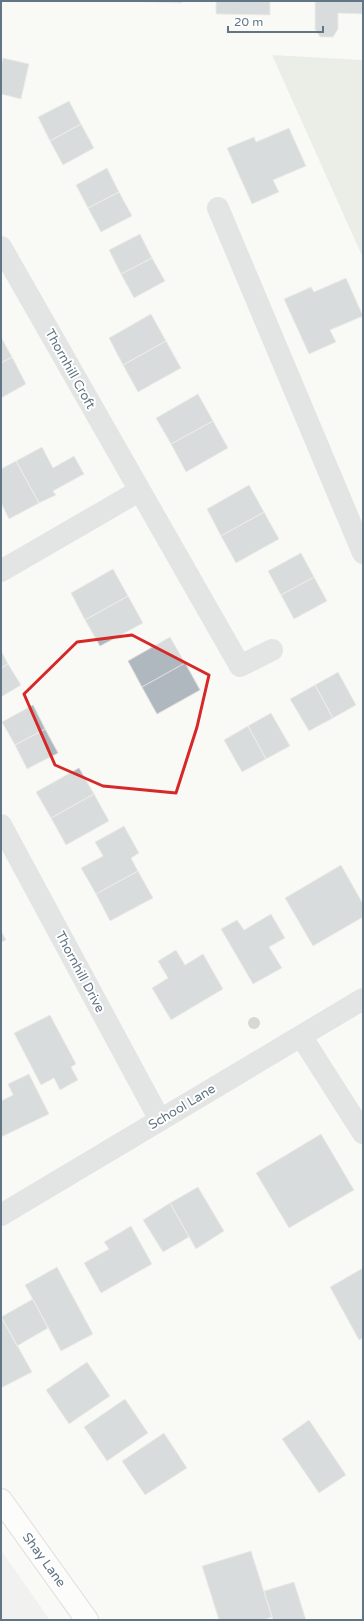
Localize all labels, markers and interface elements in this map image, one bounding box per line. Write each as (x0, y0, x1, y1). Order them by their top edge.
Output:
scale bar (228, 8, 323, 34)
text: 20 m (234, 15, 263, 29)
street label: Thornhill Croft (41, 326, 99, 412)
street label: Thornhill Drive (52, 929, 108, 1015)
street label: School Lane (146, 1081, 218, 1133)
street label: Shay Lane (19, 1530, 69, 1590)

